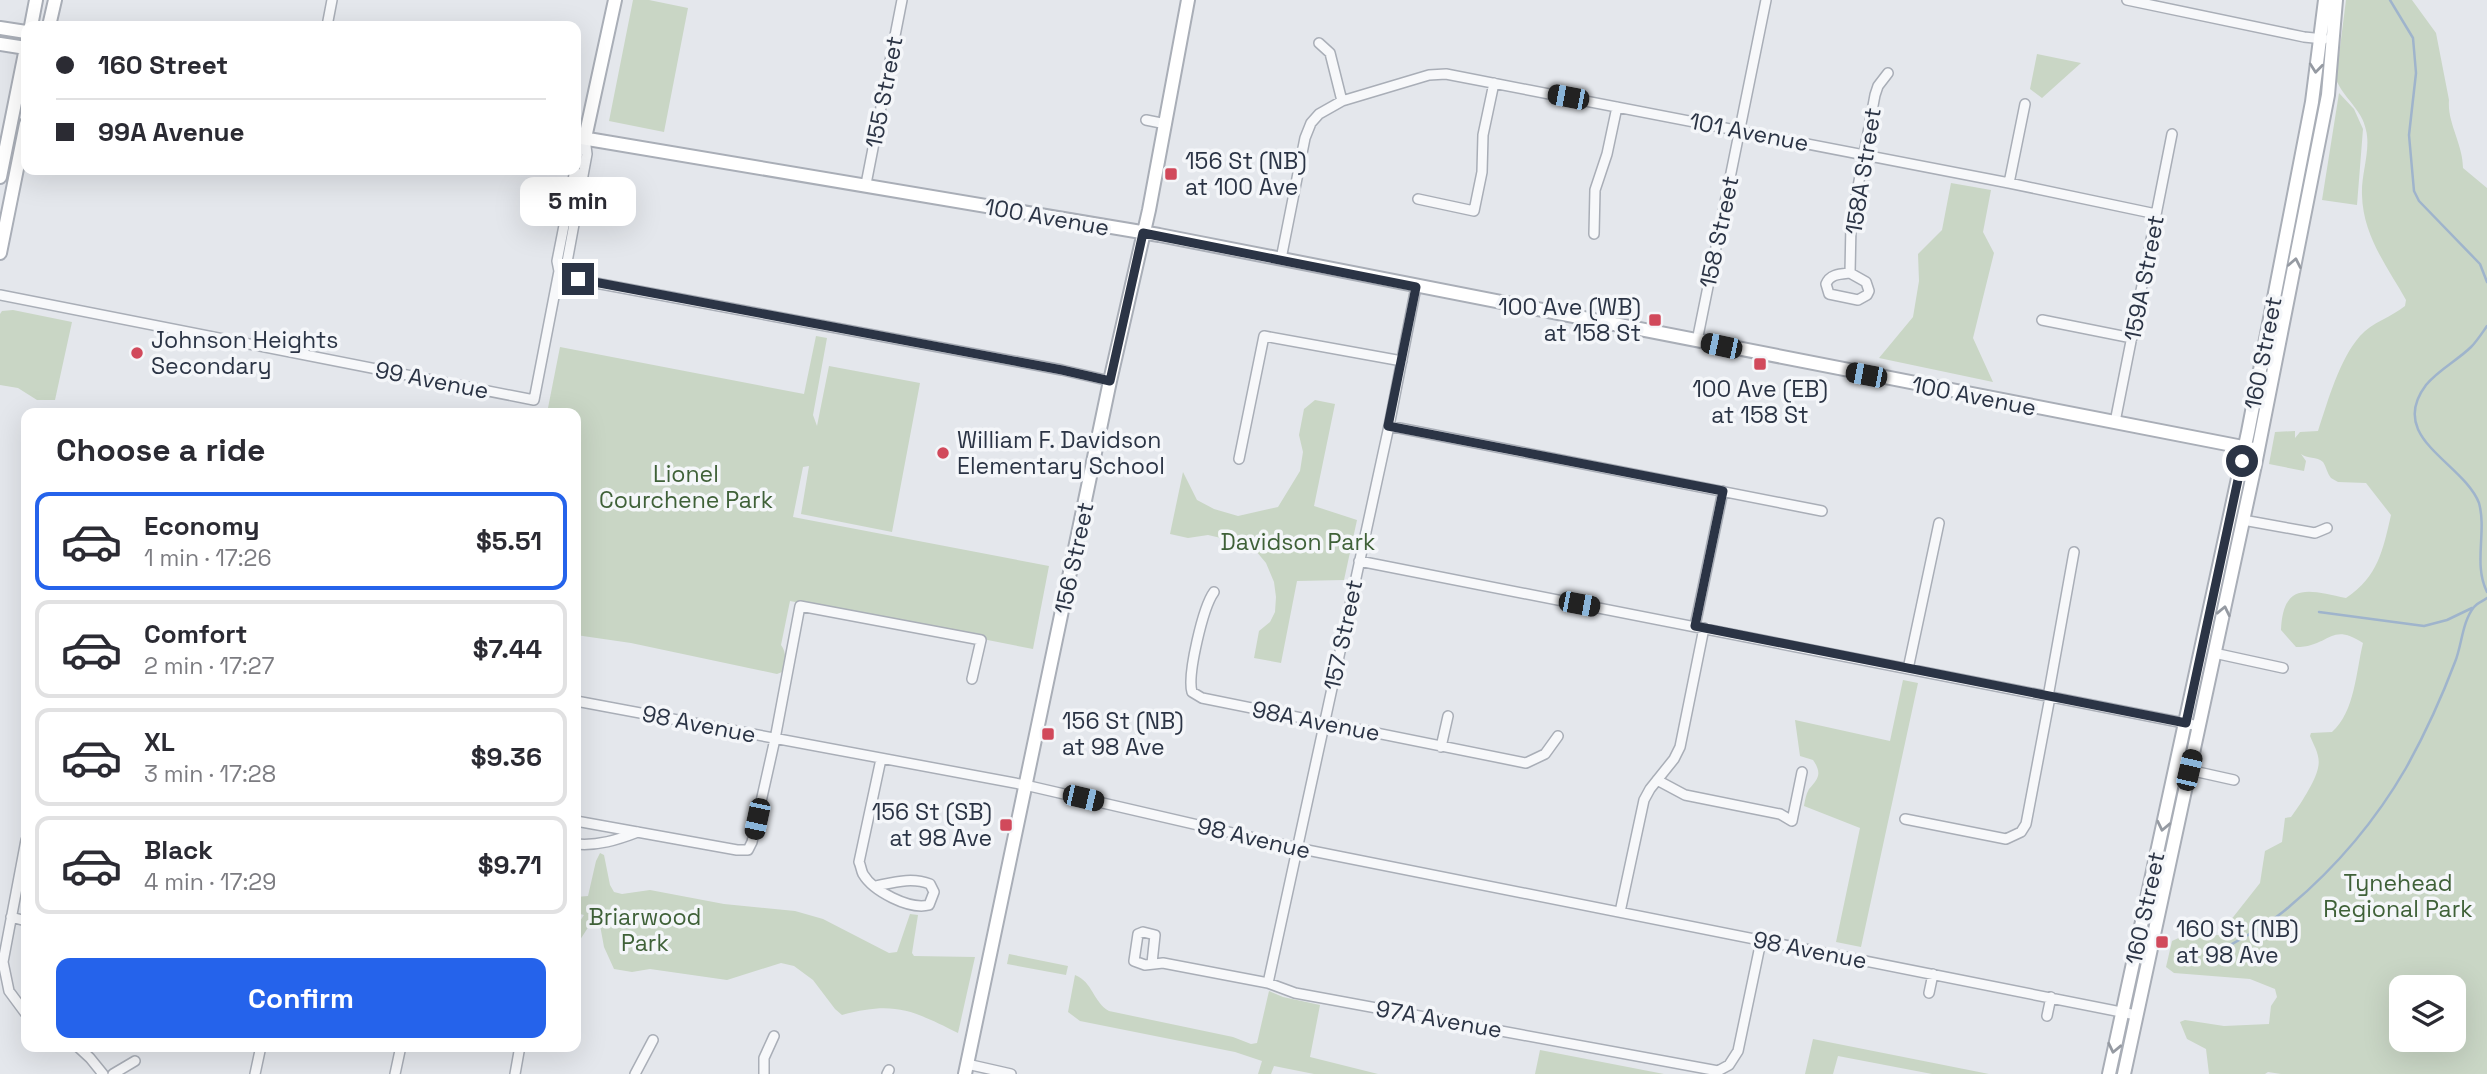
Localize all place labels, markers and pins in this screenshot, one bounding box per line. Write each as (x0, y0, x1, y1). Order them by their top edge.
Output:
place label: 156 St (NB) at 100 Ave (1185, 146, 1307, 202)
marker: 156 St (NB) at 100 Ave (1163, 166, 1179, 182)
place label: 100 Ave (WB) at 158 St (1498, 292, 1641, 348)
marker: 100 Ave (WB) at 158 St (1647, 312, 1663, 328)
place label: Johnson Heights Secondary (151, 325, 338, 381)
marker: Johnson Heights Secondary (129, 345, 145, 361)
marker: 100 Ave (EB) at 158 St (1752, 356, 1768, 372)
place label: 100 Ave (EB) at 158 St (1692, 374, 1828, 430)
place label: William F. Davidson Elementary School (957, 425, 1165, 481)
marker: William F. Davidson Elementary School (935, 445, 951, 461)
place label: 156 St (NB) at 98 Ave (1062, 706, 1184, 762)
marker: 156 St (NB) at 98 Ave (1040, 726, 1056, 742)
place label: 156 St (SB) at 98 Ave (872, 797, 992, 853)
marker: 156 St (SB) at 98 Ave (998, 817, 1014, 833)
place label: 160 St (NB) at 98 Ave (2176, 914, 2299, 970)
marker: 160 St (NB) at 98 Ave (2154, 934, 2170, 950)

